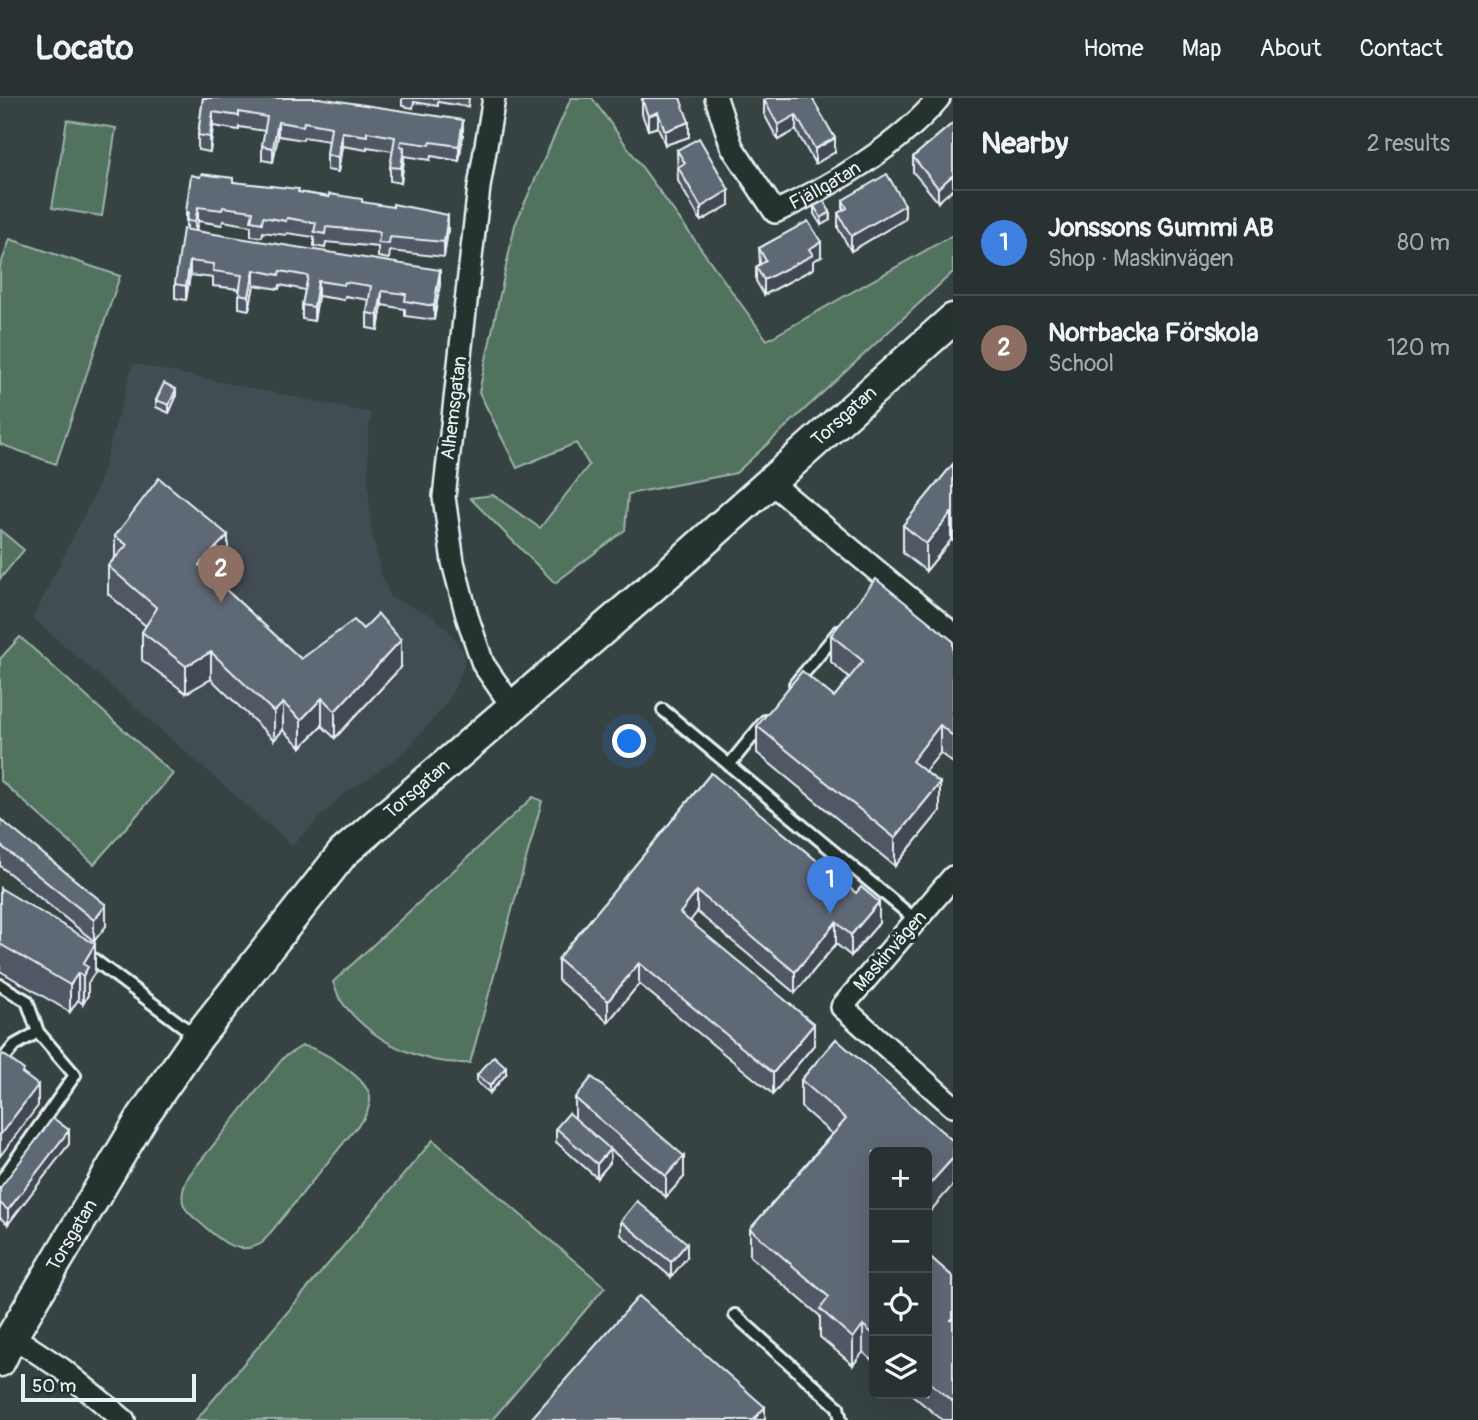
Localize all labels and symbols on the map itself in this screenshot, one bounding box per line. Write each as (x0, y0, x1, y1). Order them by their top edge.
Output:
street label: Fjällgatan (785, 156, 865, 215)
street label: Alhemsgatan (436, 355, 472, 461)
street label: Torsgatan (806, 381, 882, 452)
pin: 2 (198, 545, 244, 603)
your location (612, 724, 646, 758)
street label: Torsgatan (379, 754, 455, 824)
pin: 1 (807, 856, 853, 914)
street label: Maskinvägen (848, 905, 932, 997)
street label: Torsgatan (41, 1195, 103, 1276)
scale bar (21, 1371, 196, 1403)

